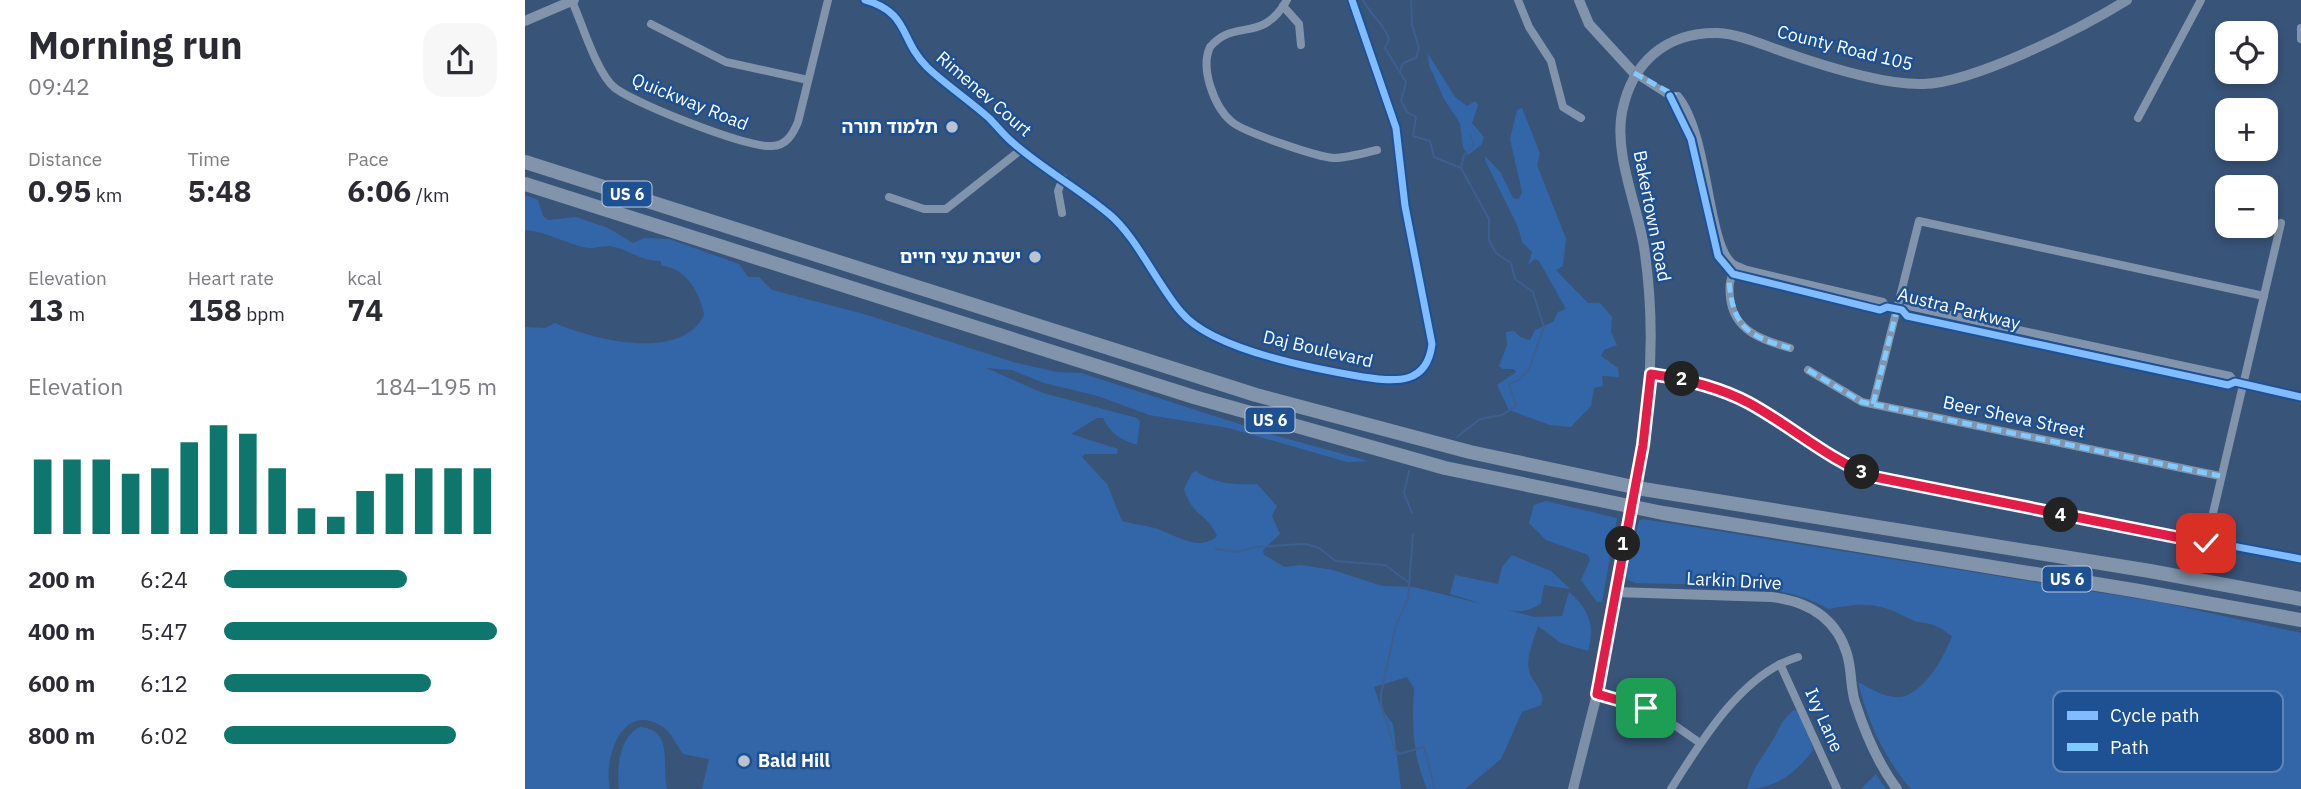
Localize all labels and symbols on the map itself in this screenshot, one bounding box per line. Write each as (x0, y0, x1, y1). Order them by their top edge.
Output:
street label: County Road 105 (1775, 20, 1915, 76)
street label: Rimenev Court (932, 46, 1037, 141)
street label: Quickway Road (628, 68, 752, 135)
place label: תלמוד תורה (842, 115, 938, 138)
marker: תלמוד תורה (944, 119, 960, 135)
street label: Bakertown Road (1629, 148, 1676, 283)
road number: US 6 (603, 182, 651, 206)
place label: ישיבת עצי חיים (900, 245, 1021, 268)
marker: ישיבת עצי חיים (1027, 249, 1043, 265)
street label: Austra Parkway (1895, 282, 2023, 335)
street label: Daj Boulevard (1261, 325, 1375, 372)
pin: 2 (1665, 362, 1699, 396)
street label: Beer Sheva Street (1941, 390, 2087, 443)
road number: US 6 (1245, 408, 1295, 432)
pin: 3 (1845, 454, 1879, 490)
pin: 4 (2043, 498, 2079, 532)
pin (2176, 513, 2236, 573)
pin: 1 (1605, 526, 1641, 562)
road number: US 6 (2043, 566, 2091, 592)
street label: Larkin Drive (1686, 567, 1782, 594)
pin (1616, 678, 1676, 738)
street label: Ivy Lane (1800, 684, 1849, 756)
legend (2053, 691, 2283, 772)
text: Cycle path (2110, 703, 2199, 727)
text: Path (2110, 735, 2149, 759)
place label: Bald Hill (758, 749, 830, 772)
marker: Bald Hill (736, 753, 752, 769)

